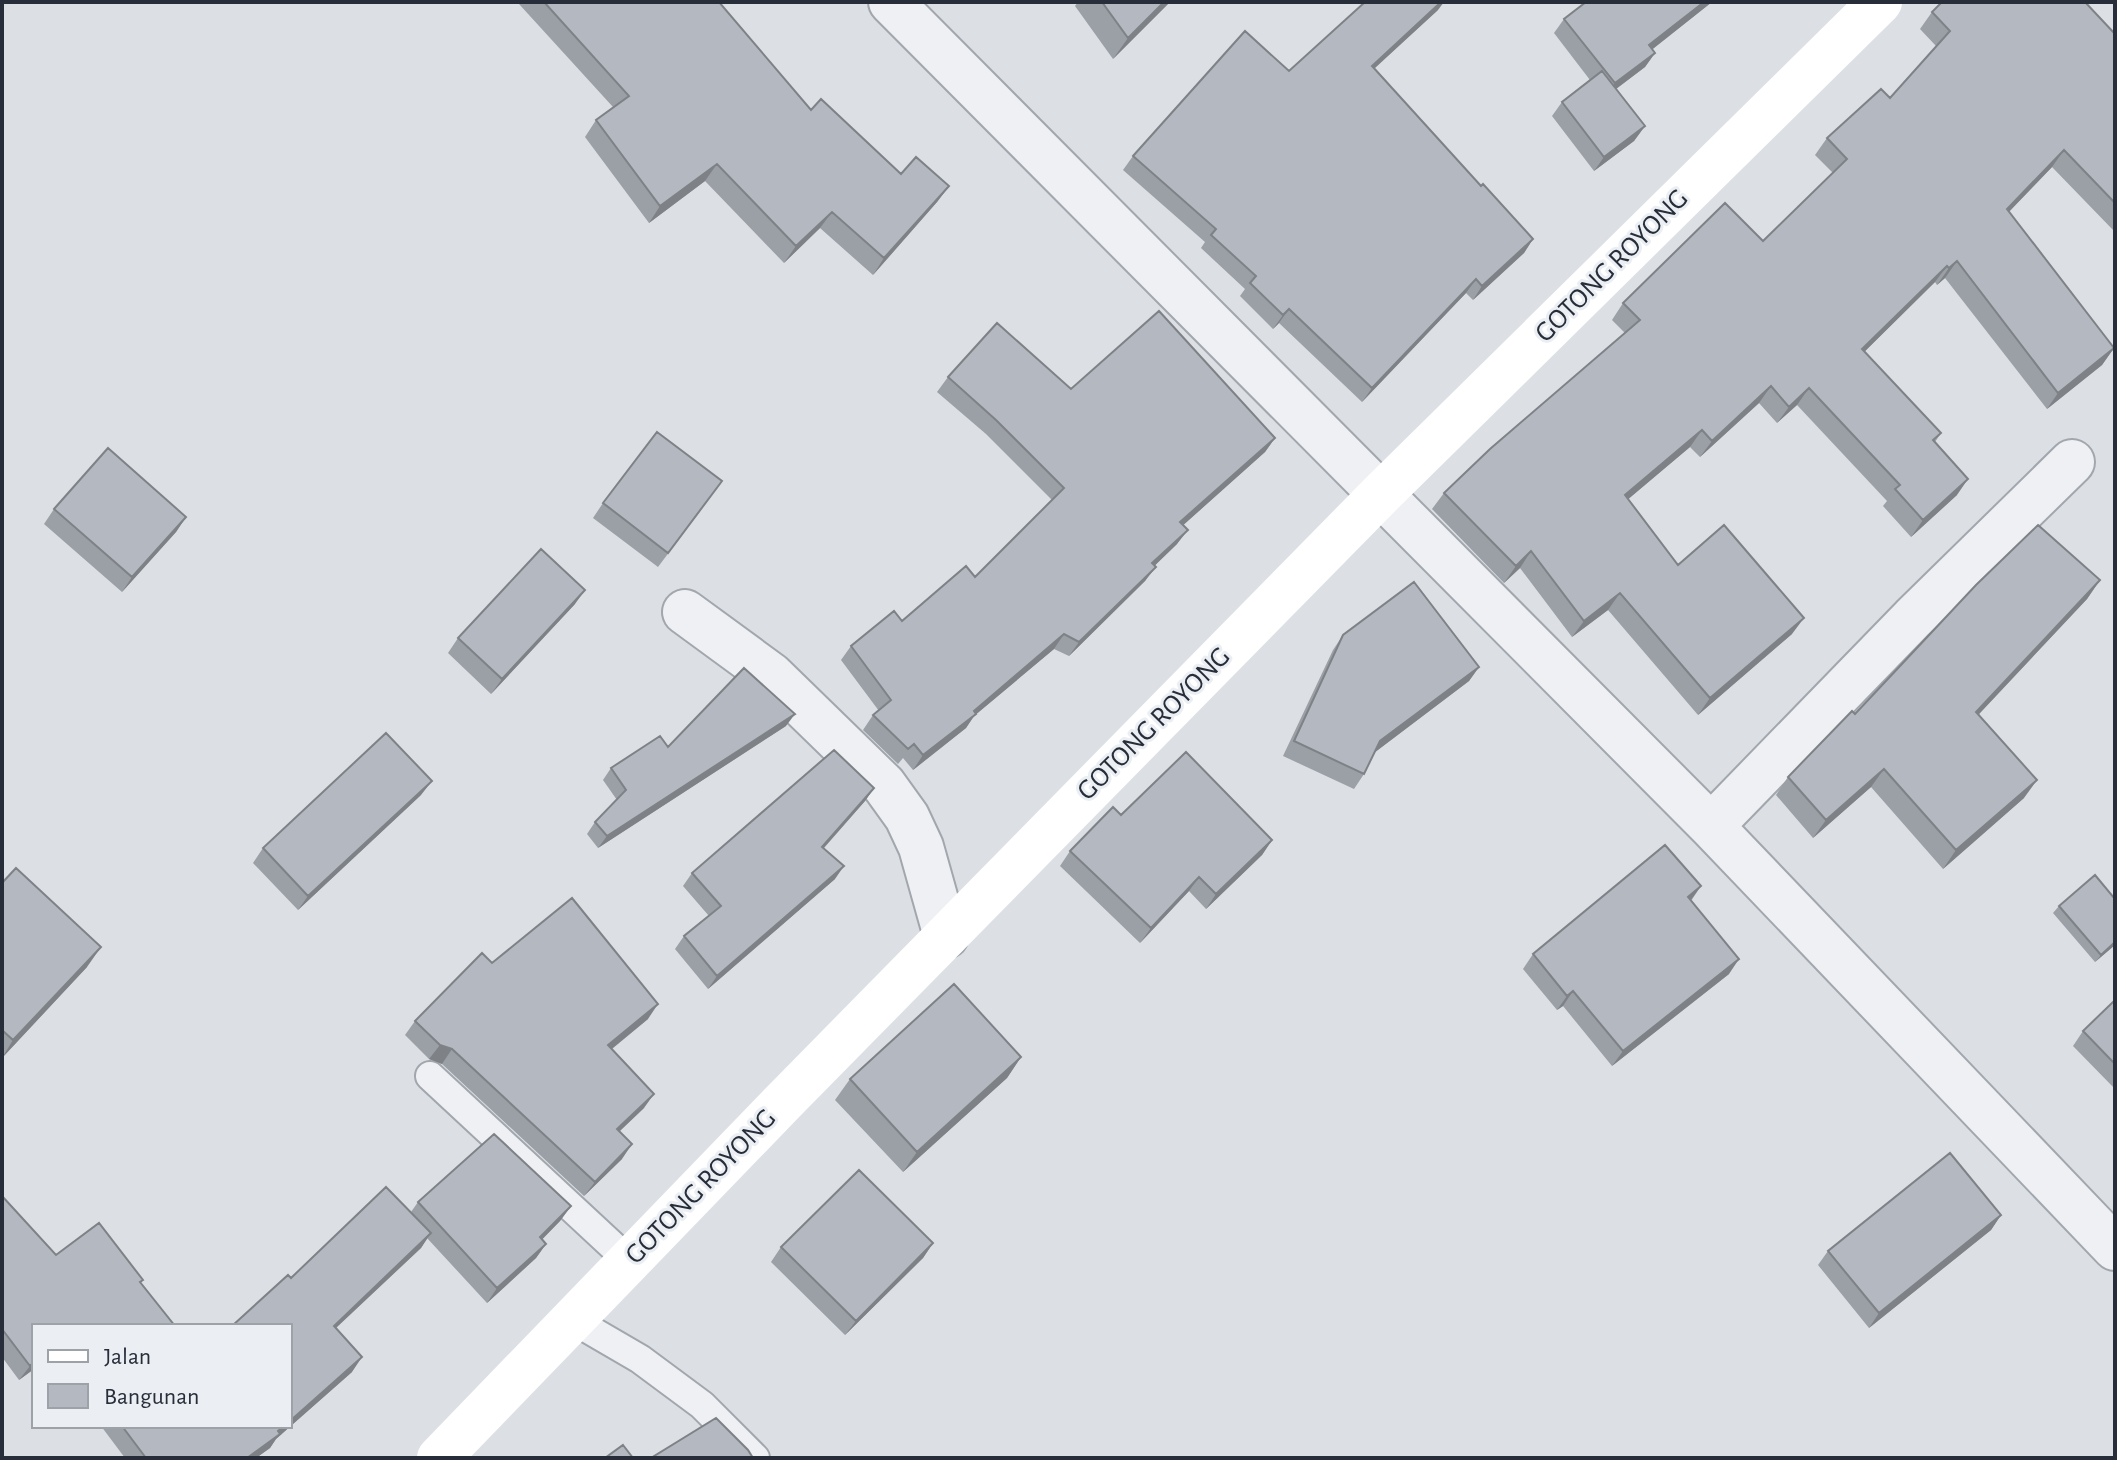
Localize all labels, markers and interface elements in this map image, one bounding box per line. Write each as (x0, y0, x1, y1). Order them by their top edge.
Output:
street label: GOTONG ROYONG (1530, 184, 1694, 348)
street label: GOTONG ROYONG (1072, 642, 1236, 806)
street label: GOTONG ROYONG (620, 1104, 782, 1270)
legend (32, 1324, 292, 1428)
text: Jalan (104, 1345, 151, 1369)
text: Bangunan (104, 1385, 199, 1409)

